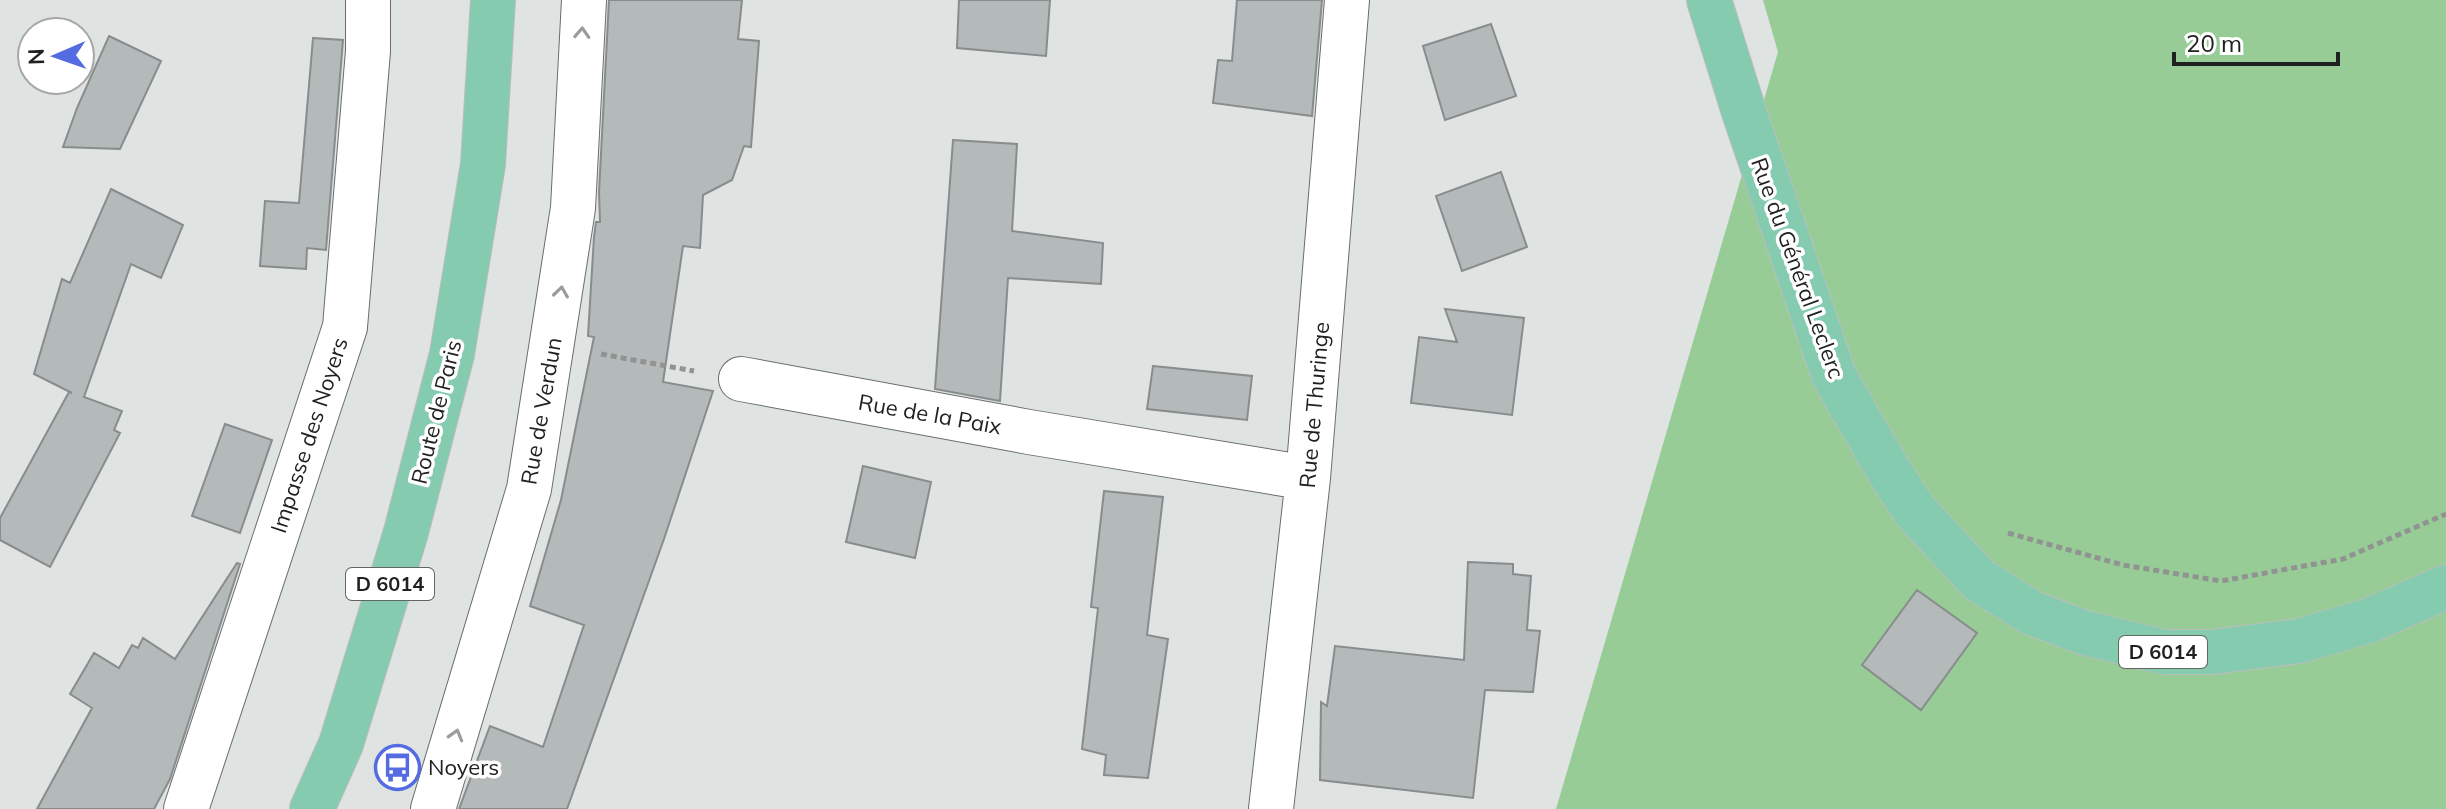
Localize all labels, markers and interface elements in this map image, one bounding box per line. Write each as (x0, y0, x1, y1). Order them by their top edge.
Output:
north arrow (16, 16, 96, 96)
scale bar (2174, 16, 2338, 66)
one-way arrow (574, 26, 591, 39)
text: 20 m (2186, 28, 2242, 58)
text: N (22, 48, 50, 65)
street label: Rue du Général Leclerc (1745, 154, 1851, 382)
one-way arrow (552, 285, 569, 299)
street label: Rue de Thuringe (1293, 321, 1335, 489)
street label: Impasse des Noyers (264, 334, 354, 536)
street label: Rue de Verdun (514, 335, 568, 487)
street label: Route de Paris (405, 337, 467, 487)
street label: Rue de la Paix (856, 388, 1004, 440)
road number: D 6014 (346, 568, 434, 600)
road number: D 6014 (2119, 636, 2207, 668)
one-way arrow (447, 728, 463, 742)
bus stop icon: Noyers (373, 743, 421, 791)
place label: Noyers (428, 753, 499, 781)

